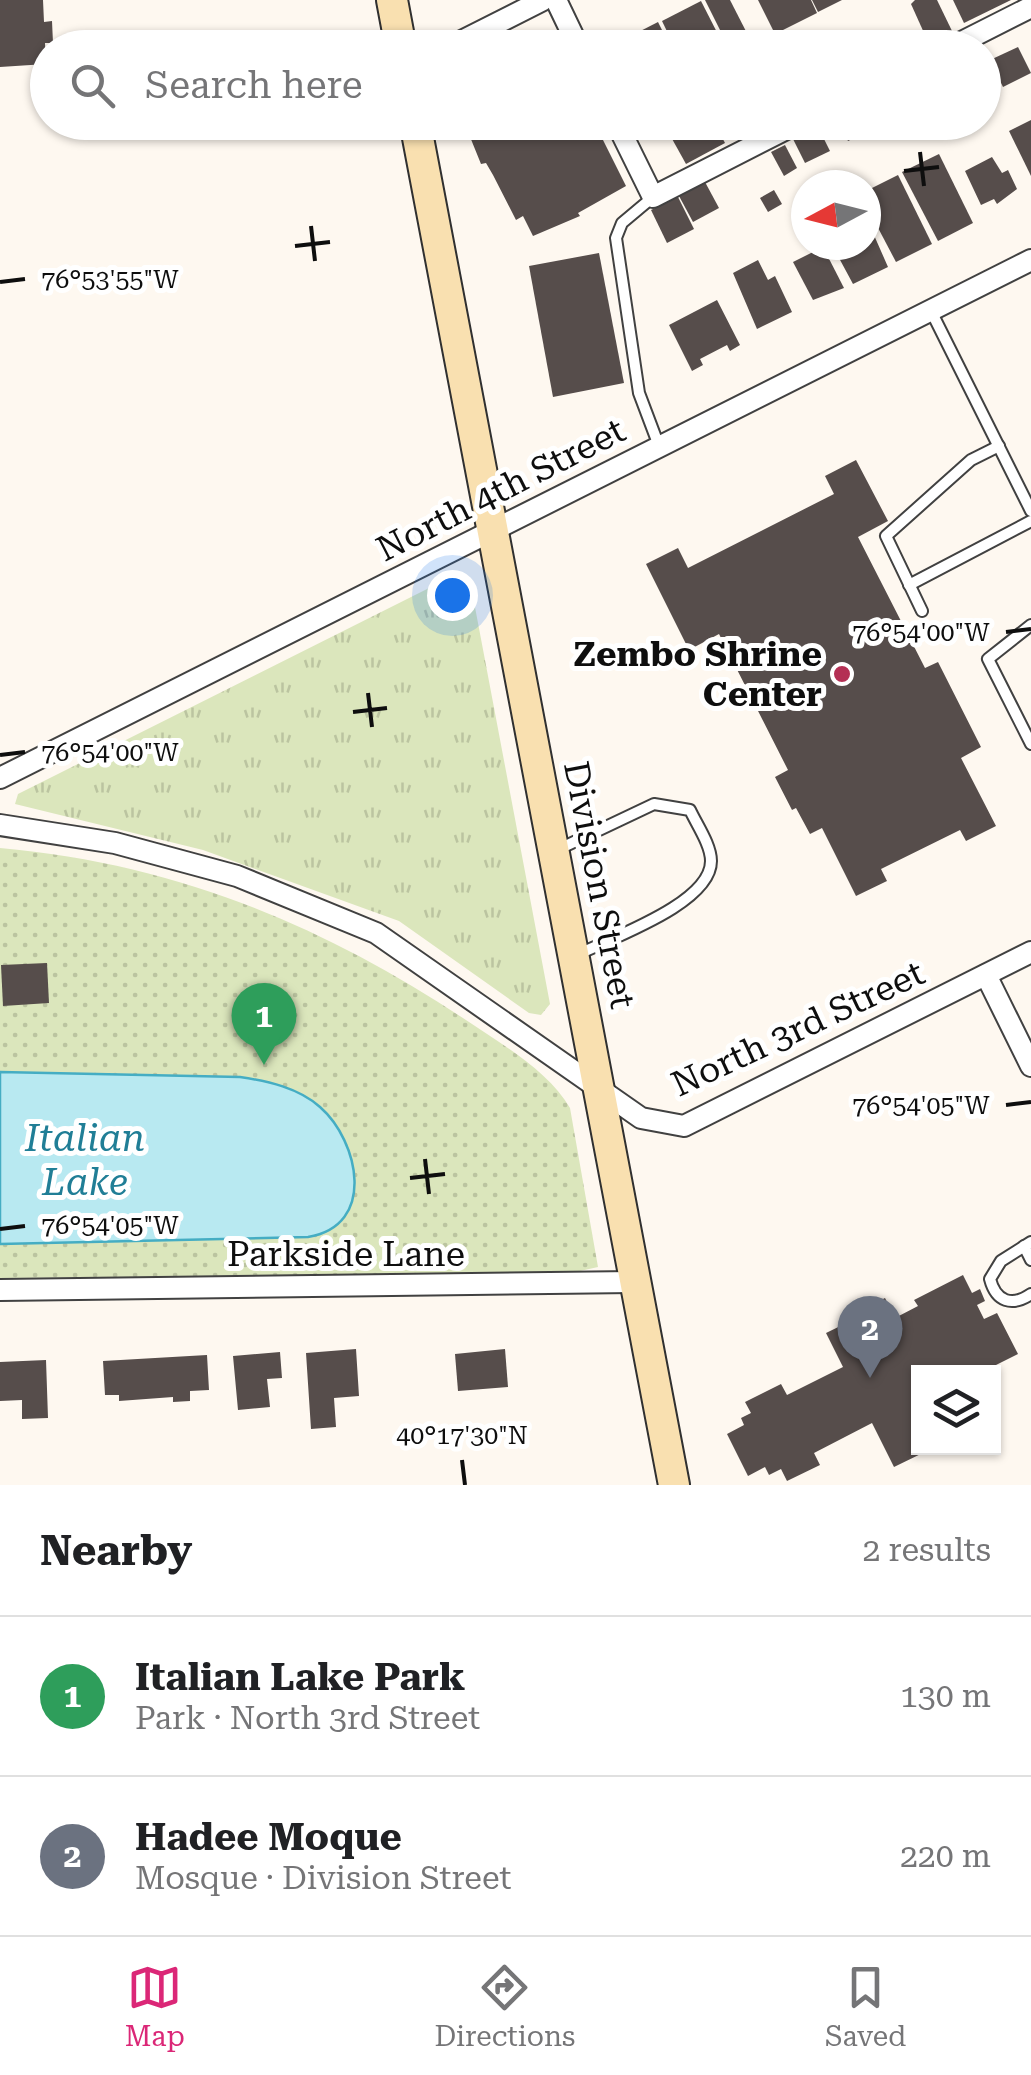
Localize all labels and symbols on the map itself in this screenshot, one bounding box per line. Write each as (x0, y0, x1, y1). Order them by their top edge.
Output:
north arrow (791, 170, 881, 260)
text: 76°53'55"W (41, 265, 179, 294)
street label: North 4th Street (370, 410, 632, 570)
your location (427, 570, 478, 621)
text: 76°54'00"W (852, 618, 990, 647)
place label: Zembo Shrine Center (573, 634, 822, 715)
marker: Zembo Shrine Center (831, 663, 853, 685)
text: 76°54'00"W (41, 738, 179, 767)
street label: Division Street (555, 758, 643, 1012)
street label: North 3rd Street (665, 953, 931, 1105)
pin: 1 (232, 982, 296, 1065)
text: 76°54'05"W (852, 1091, 990, 1120)
water label: Italian Lake (24, 1116, 145, 1204)
text: 76°54'05"W (41, 1211, 179, 1240)
street label: Parkside Lane (227, 1234, 465, 1275)
pin: 2 (838, 1296, 902, 1378)
text: 40°17'30"N (396, 1421, 528, 1450)

